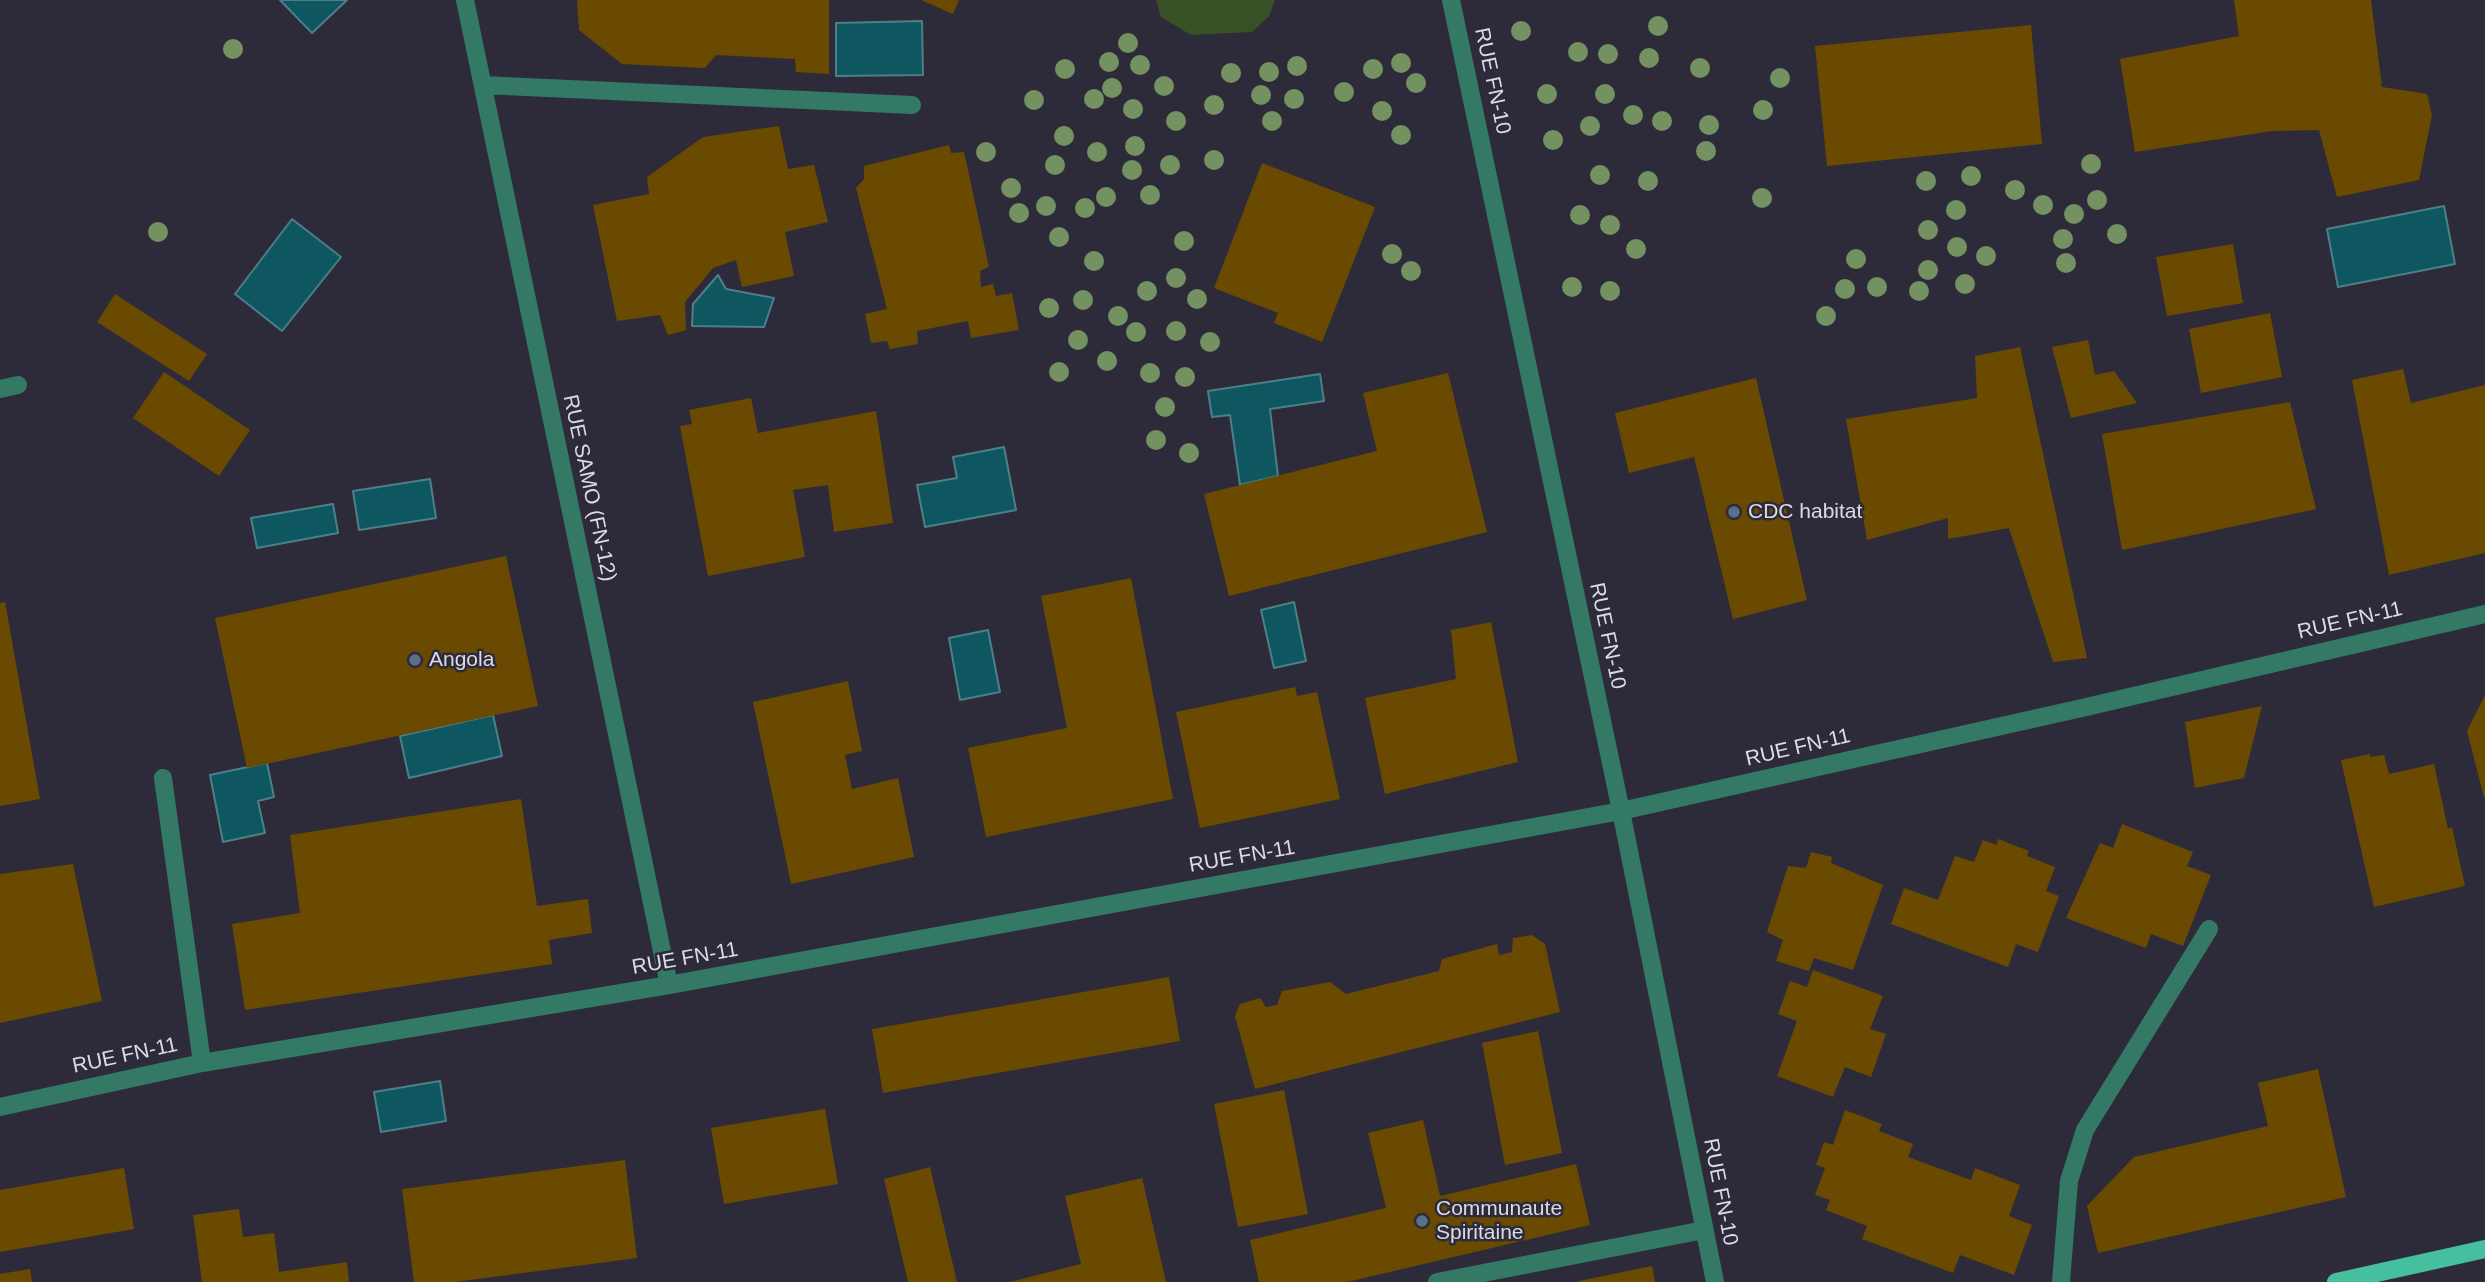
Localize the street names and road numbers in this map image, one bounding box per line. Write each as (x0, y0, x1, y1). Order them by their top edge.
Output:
street label: RUE FN-10 (1468, 25, 1516, 137)
street label: RUE SAMO (FN-12) (557, 392, 621, 584)
street label: RUE FN-10 (1583, 580, 1631, 692)
street label: RUE FN-11 (2295, 597, 2405, 645)
street label: RUE FN-11 (1743, 724, 1853, 772)
street label: RUE FN-11 (1187, 835, 1297, 879)
street label: RUE FN-11 (630, 937, 740, 981)
street label: RUE FN-11 (70, 1033, 180, 1079)
street label: RUE FN-10 (1697, 1136, 1743, 1248)

